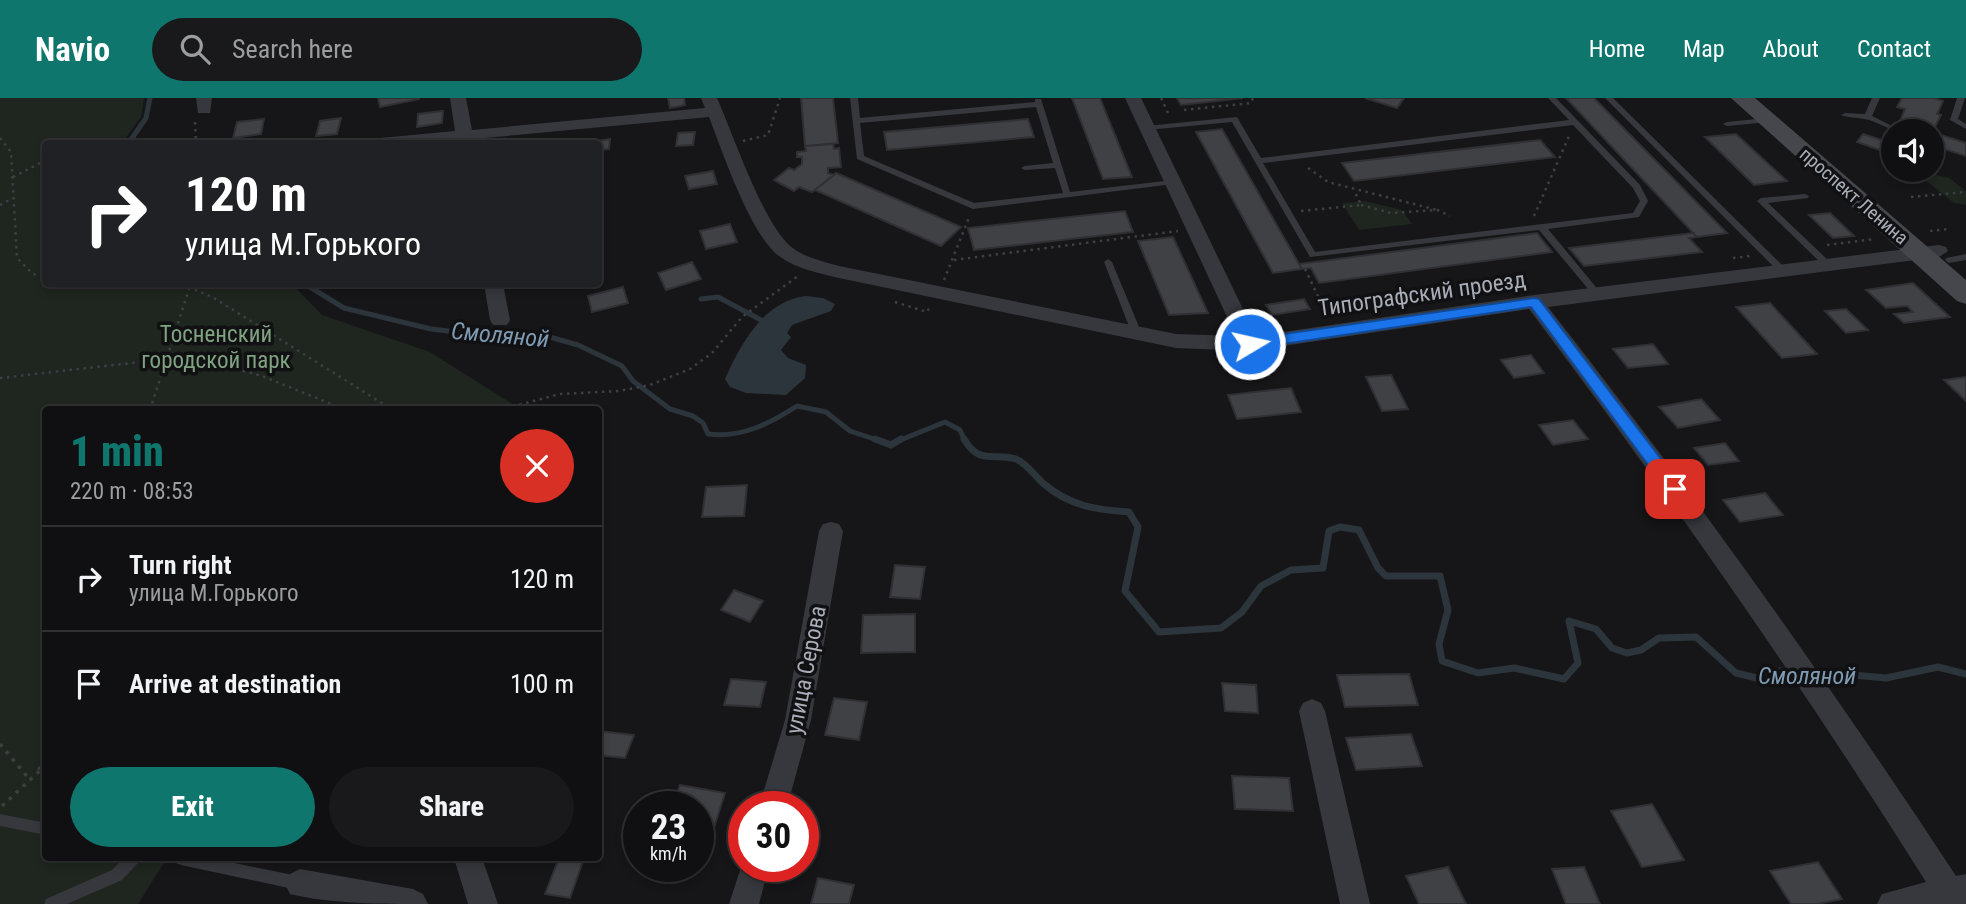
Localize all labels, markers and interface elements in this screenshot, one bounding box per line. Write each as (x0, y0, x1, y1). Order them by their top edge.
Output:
search box (152, 18, 642, 81)
text: Navio (35, 30, 110, 69)
icon: search (176, 30, 214, 68)
text: Search here (232, 34, 353, 64)
text: Home (1589, 35, 1645, 63)
text: Map (1683, 35, 1725, 63)
text: About (1763, 35, 1819, 63)
text: Contact (1857, 35, 1931, 63)
map controls (1881, 119, 1944, 182)
button: sound (1881, 119, 1944, 182)
street label: проспект Ленина (1795, 143, 1913, 249)
text: 120 m (185, 166, 307, 223)
icon: right (70, 168, 161, 259)
text: улица М.Горького (185, 225, 421, 263)
street label: Типографский проезд (1316, 266, 1528, 322)
position arrow (1213, 307, 1287, 381)
water label: Смоляной (450, 317, 550, 353)
park label: Тосненский городской парк (141, 321, 291, 374)
text: 1 min (70, 427, 164, 476)
button: close (500, 429, 574, 503)
pin (1645, 459, 1705, 519)
icon: arrive (1656, 470, 1694, 508)
text: 220 m · 08:53 (70, 478, 194, 505)
text: Turn right (129, 550, 231, 580)
icon: right (70, 560, 108, 598)
text: 120 m (510, 564, 574, 594)
text: улица М.Горького (129, 580, 299, 607)
street label: улица Серова (780, 604, 832, 736)
water label: Смоляной (1758, 662, 1856, 690)
icon: arrive (70, 665, 108, 703)
text: Arrive at destination (129, 669, 341, 699)
text: 100 m (510, 669, 574, 699)
button: Exit (70, 767, 315, 847)
button: Share (329, 767, 574, 847)
speed limit sign: 30 (728, 791, 819, 882)
text: 23 (651, 807, 686, 848)
text: km/h (650, 843, 687, 864)

